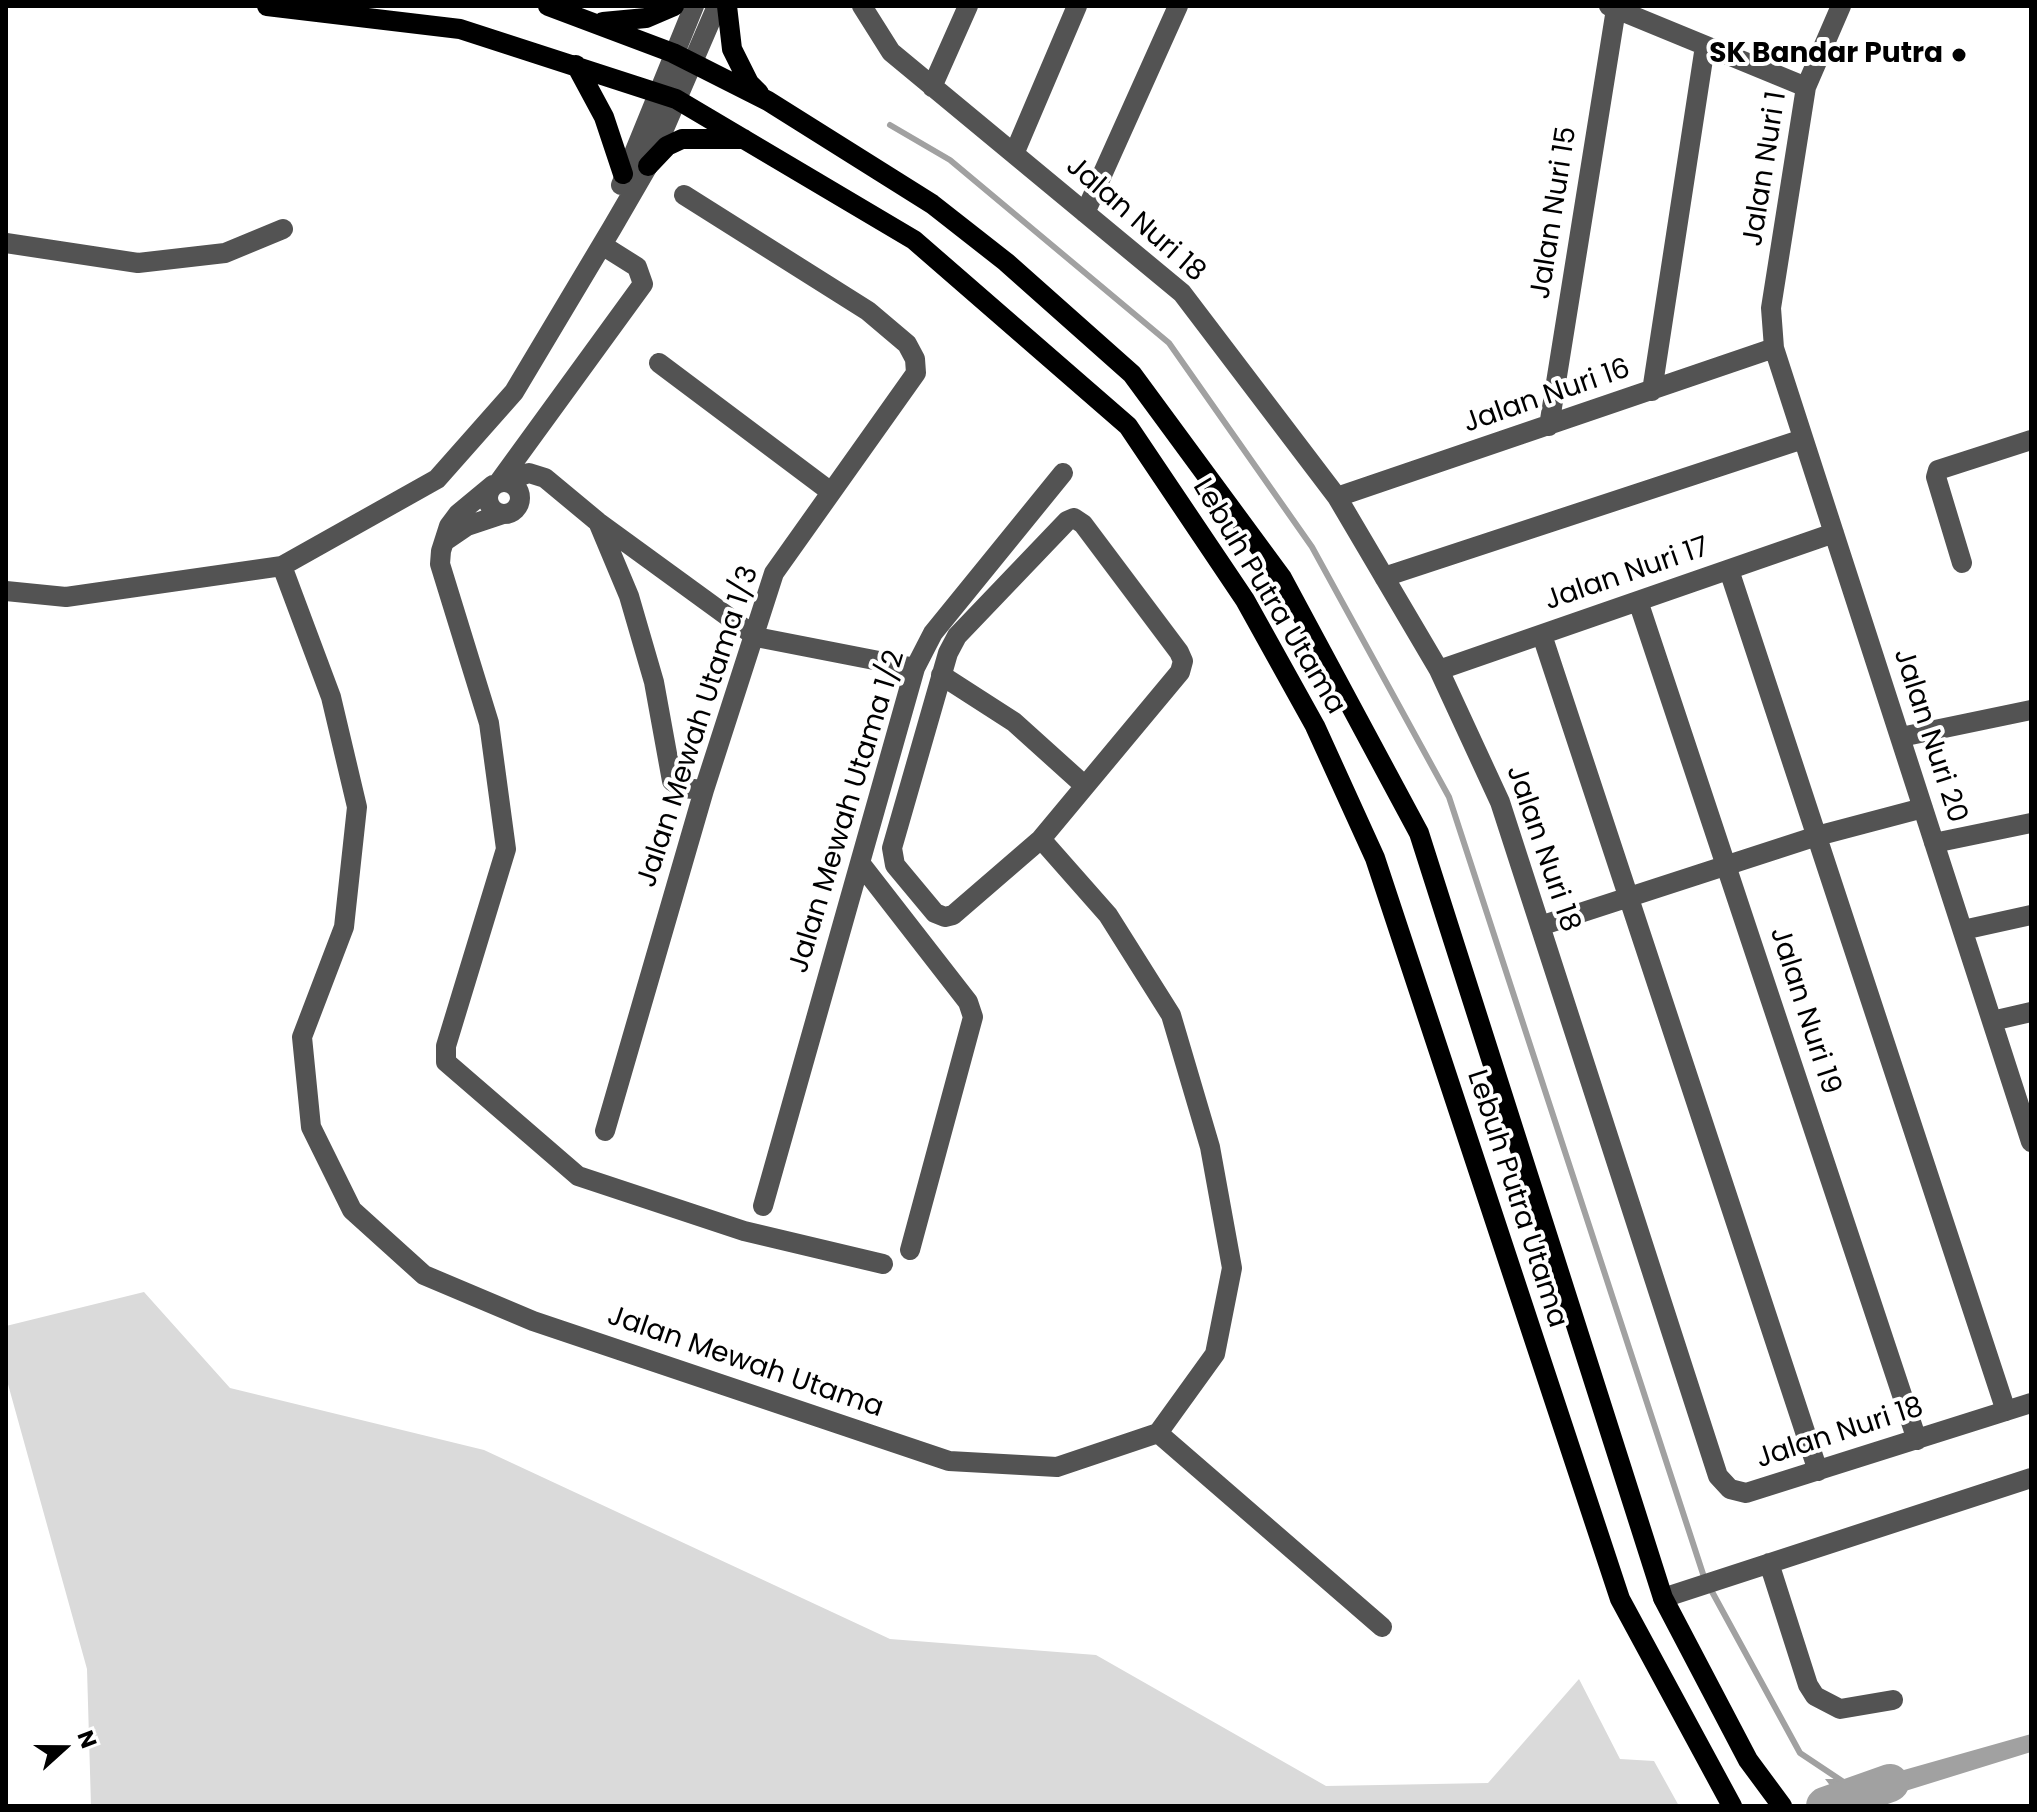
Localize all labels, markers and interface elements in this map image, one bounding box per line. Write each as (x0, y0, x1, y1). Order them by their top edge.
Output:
place label: SK Bandar Putra (1709, 38, 1943, 72)
marker: SK Bandar Putra (1950, 46, 1968, 64)
street label: Jalan Nuri 1 (1737, 89, 1795, 249)
street label: Jalan Nuri 15 (1525, 124, 1585, 302)
street label: Jalan Nuri 18 (1058, 150, 1212, 290)
street label: Jalan Nuri 16 (1459, 353, 1635, 441)
street label: Lebuh Putra Utama (1184, 473, 1352, 721)
street label: Jalan Nuri 17 (1540, 531, 1714, 619)
street label: Jalan Mewah Utama 1/3 (631, 562, 767, 892)
street label: Jalan Nuri 20 (1885, 645, 1973, 827)
street label: Jalan Mewah Utama 1/2 (783, 647, 913, 977)
street label: Jalan Nuri 18 (1498, 761, 1586, 937)
street label: Jalan Nuri 19 (1761, 923, 1847, 1099)
street label: Lebuh Putra Utama (1459, 1066, 1573, 1332)
street label: Jalan Mewah Utama (603, 1300, 887, 1426)
street label: Jalan Nuri 18 (1752, 1391, 1928, 1477)
north arrow (24, 1708, 104, 1788)
text: N (69, 1726, 104, 1752)

